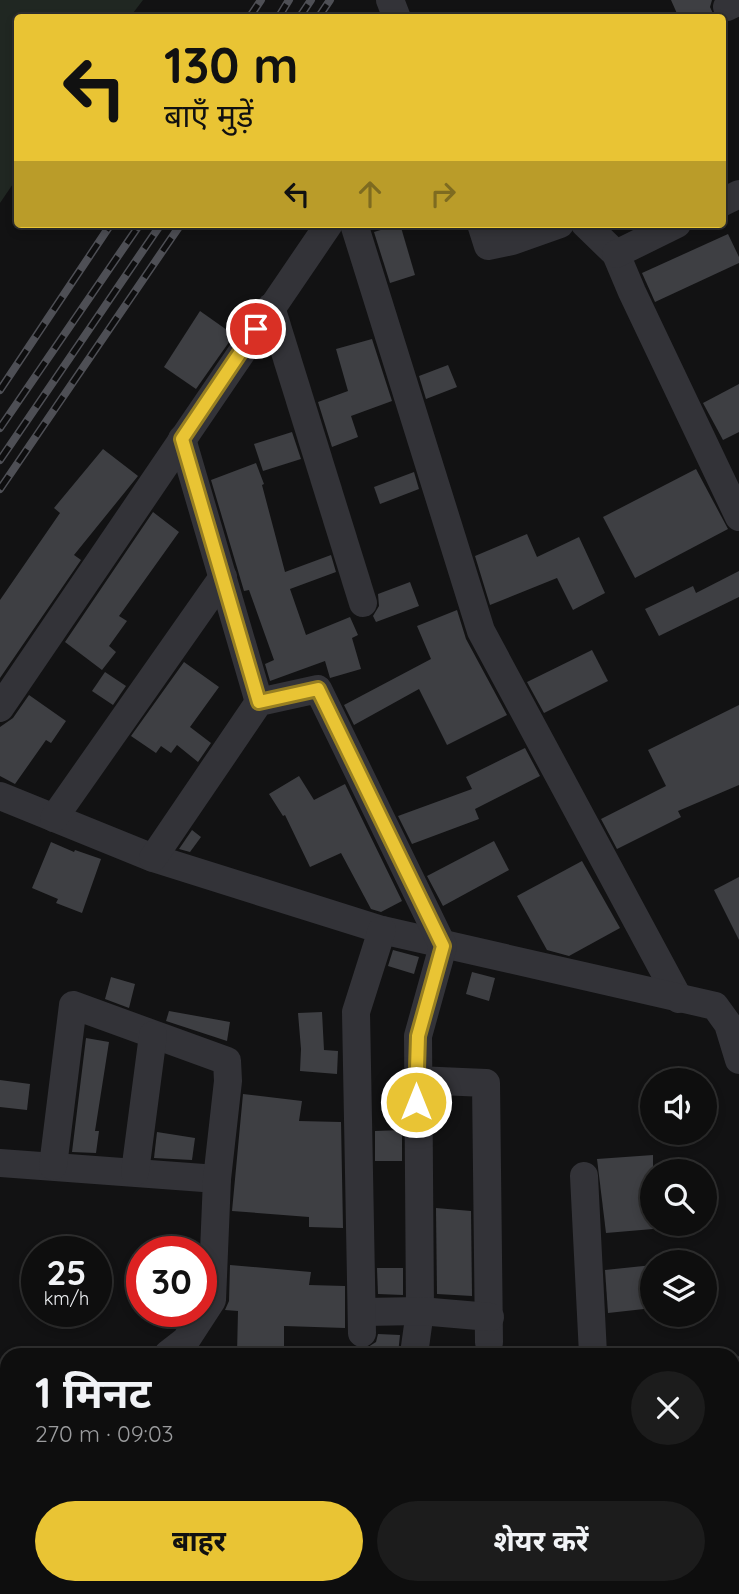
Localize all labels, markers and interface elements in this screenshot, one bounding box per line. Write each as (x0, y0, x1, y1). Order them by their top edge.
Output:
text: 130 m (164, 34, 298, 95)
icon: left (49, 42, 140, 133)
text: बाएँ मुड़ें (164, 95, 253, 135)
icon: left (278, 175, 316, 213)
icon: ahead (351, 175, 389, 213)
icon: right (424, 175, 462, 213)
pin (226, 299, 286, 359)
icon: arrive (237, 310, 275, 348)
position arrow (379, 1065, 453, 1139)
map controls (640, 1068, 717, 1327)
button: sound (640, 1068, 717, 1145)
button: search (640, 1159, 717, 1236)
speed limit sign: 30 (126, 1236, 217, 1327)
text: 25 (46, 1250, 87, 1294)
button: layers (640, 1250, 717, 1327)
text: km/h (44, 1287, 89, 1310)
text: 1 मिनट (35, 1366, 151, 1419)
button: close (631, 1371, 705, 1445)
text: 270 m · 09:03 (35, 1419, 174, 1448)
button: बाहर (35, 1501, 363, 1581)
button: शेयर करें (377, 1501, 705, 1581)

